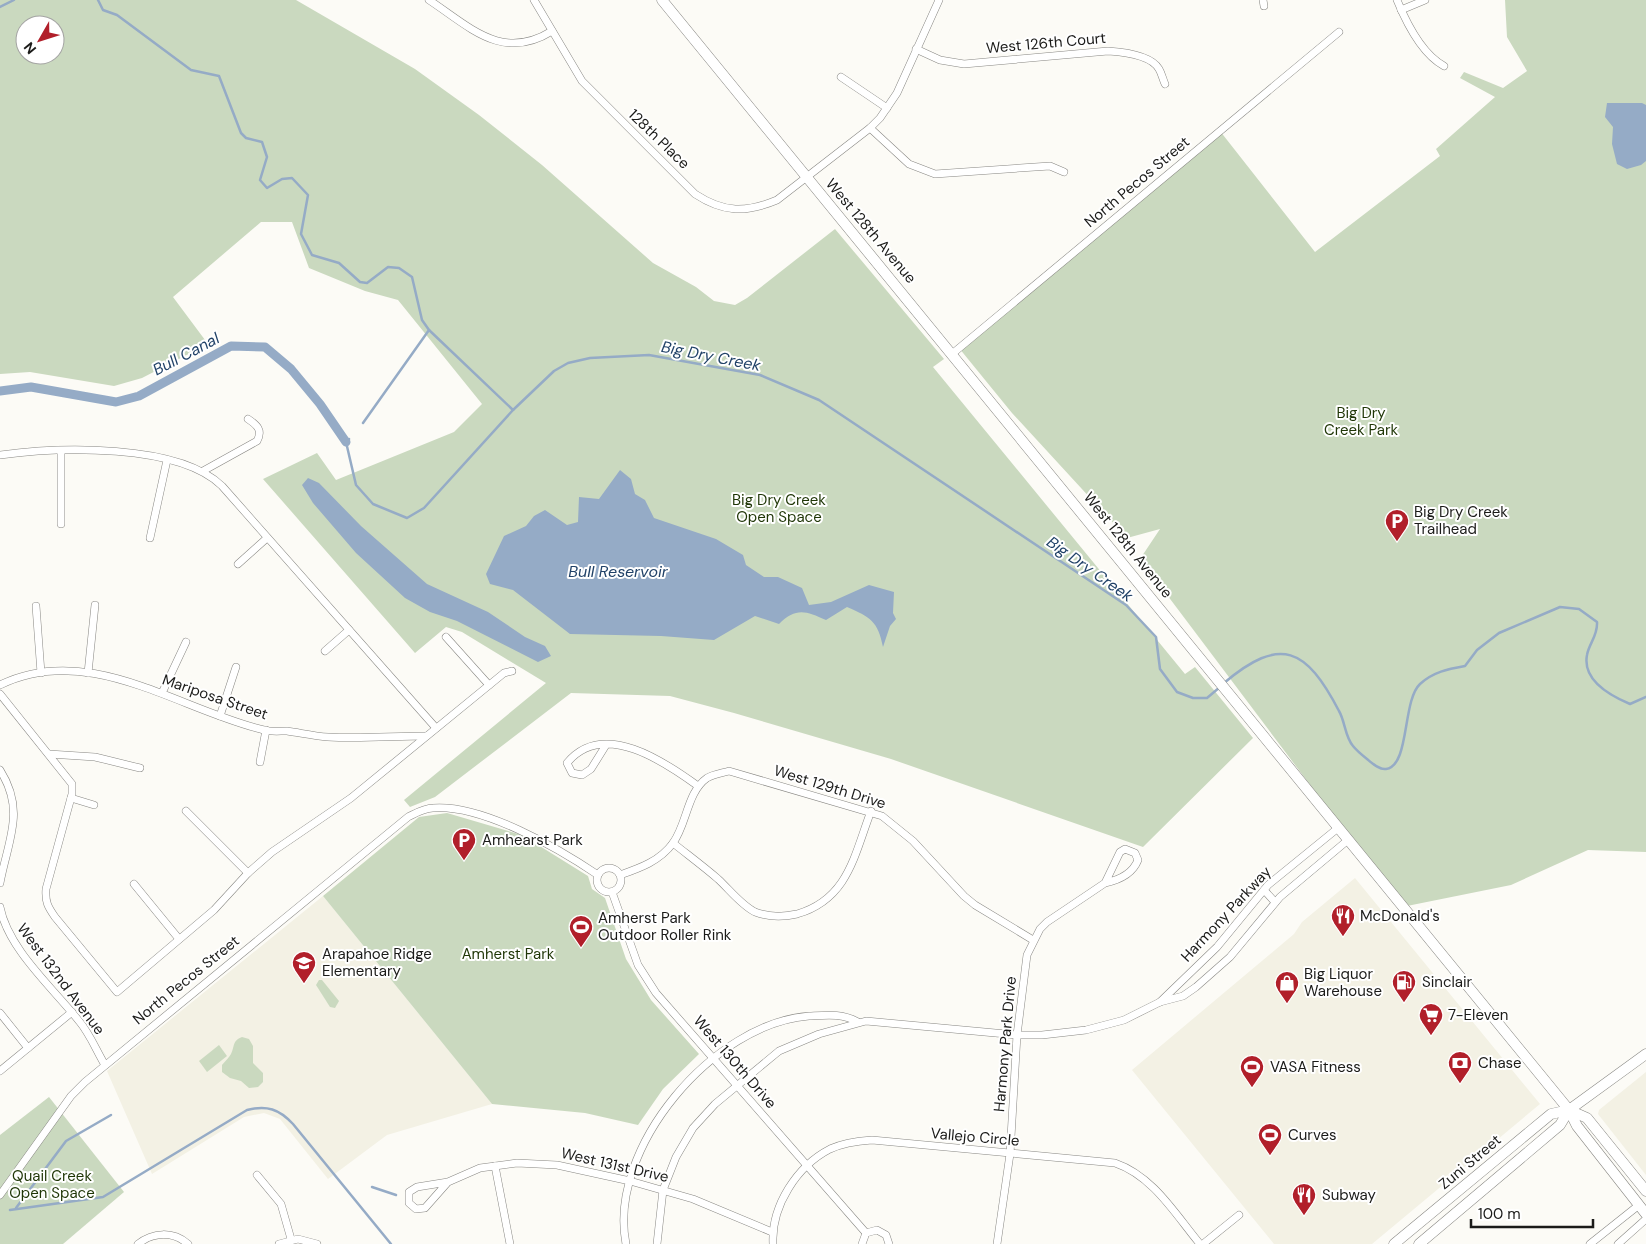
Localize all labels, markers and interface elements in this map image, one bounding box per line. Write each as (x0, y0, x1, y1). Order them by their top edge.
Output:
north arrow (15, 15, 65, 65)
street label: West 126th Court (985, 28, 1107, 58)
text: N (20, 39, 40, 58)
street label: 128th Place (624, 105, 694, 173)
street label: North Pecos Street (1080, 132, 1194, 232)
street label: West 128th Avenue (821, 174, 921, 288)
water label: Bull Canal (149, 328, 223, 380)
water label: Big Dry Creek (659, 336, 763, 376)
park label: Big Dry Creek Park (1324, 403, 1399, 440)
street label: West 128th Avenue (1079, 488, 1177, 602)
park label: Big Dry Creek Open Space (732, 490, 826, 527)
place label: Big Dry Creek Trailhead (1414, 502, 1508, 539)
parking icon: Big Dry Creek Trailhead (1384, 508, 1410, 542)
water label: Big Dry Creek (1043, 531, 1138, 607)
water label: Bull Reservoir (568, 561, 669, 582)
street label: Mariposa Street (160, 670, 271, 724)
street label: West 129th Drive (772, 760, 888, 814)
parking icon: Amhearst Park (451, 827, 477, 861)
place label: Amhearst Park (482, 830, 583, 850)
street label: Harmony Parkway (1176, 861, 1276, 966)
restaurant icon: McDonald's (1330, 903, 1356, 937)
place label: McDonald's (1360, 906, 1440, 926)
place label: Amherst Park Outdoor Roller Rink (598, 908, 732, 945)
sports icon: Amherst Park Outdoor Roller Rink (568, 914, 594, 948)
street label: West 132nd Avenue (13, 919, 109, 1039)
street label: North Pecos Street (129, 931, 244, 1029)
place label: Arapahoe Ridge Elementary (322, 944, 432, 981)
park label: Amherst Park (462, 944, 555, 964)
school or university icon: Arapahoe Ridge Elementary (291, 950, 317, 984)
place label: Big Liquor Warehouse (1304, 964, 1382, 1001)
fuel station icon: Sinclair (1391, 969, 1417, 1003)
shop icon: Big Liquor Warehouse (1274, 970, 1300, 1004)
place label: Sinclair (1422, 972, 1473, 992)
street label: Harmony Park Drive (989, 975, 1021, 1113)
supermarket icon: 7-Eleven (1418, 1002, 1444, 1036)
place label: 7-Eleven (1448, 1005, 1508, 1025)
street label: West 130th Drive (689, 1011, 781, 1113)
bank icon: Chase (1447, 1050, 1473, 1084)
place label: Chase (1478, 1053, 1522, 1073)
sports icon: VASA Fitness (1239, 1054, 1265, 1088)
place label: VASA Fitness (1270, 1057, 1361, 1077)
sports icon: Curves (1257, 1122, 1283, 1156)
street label: Vallejo Circle (930, 1123, 1020, 1151)
place label: Curves (1288, 1125, 1336, 1145)
street label: Zuni Street (1435, 1130, 1505, 1194)
street label: West 131st Drive (559, 1143, 671, 1187)
park label: Quail Creek Open Space (9, 1166, 95, 1203)
restaurant icon: Subway (1291, 1182, 1317, 1216)
place label: Subway (1322, 1185, 1377, 1205)
scale bar (1471, 1196, 1594, 1228)
text: 100 m (1478, 1204, 1521, 1224)

